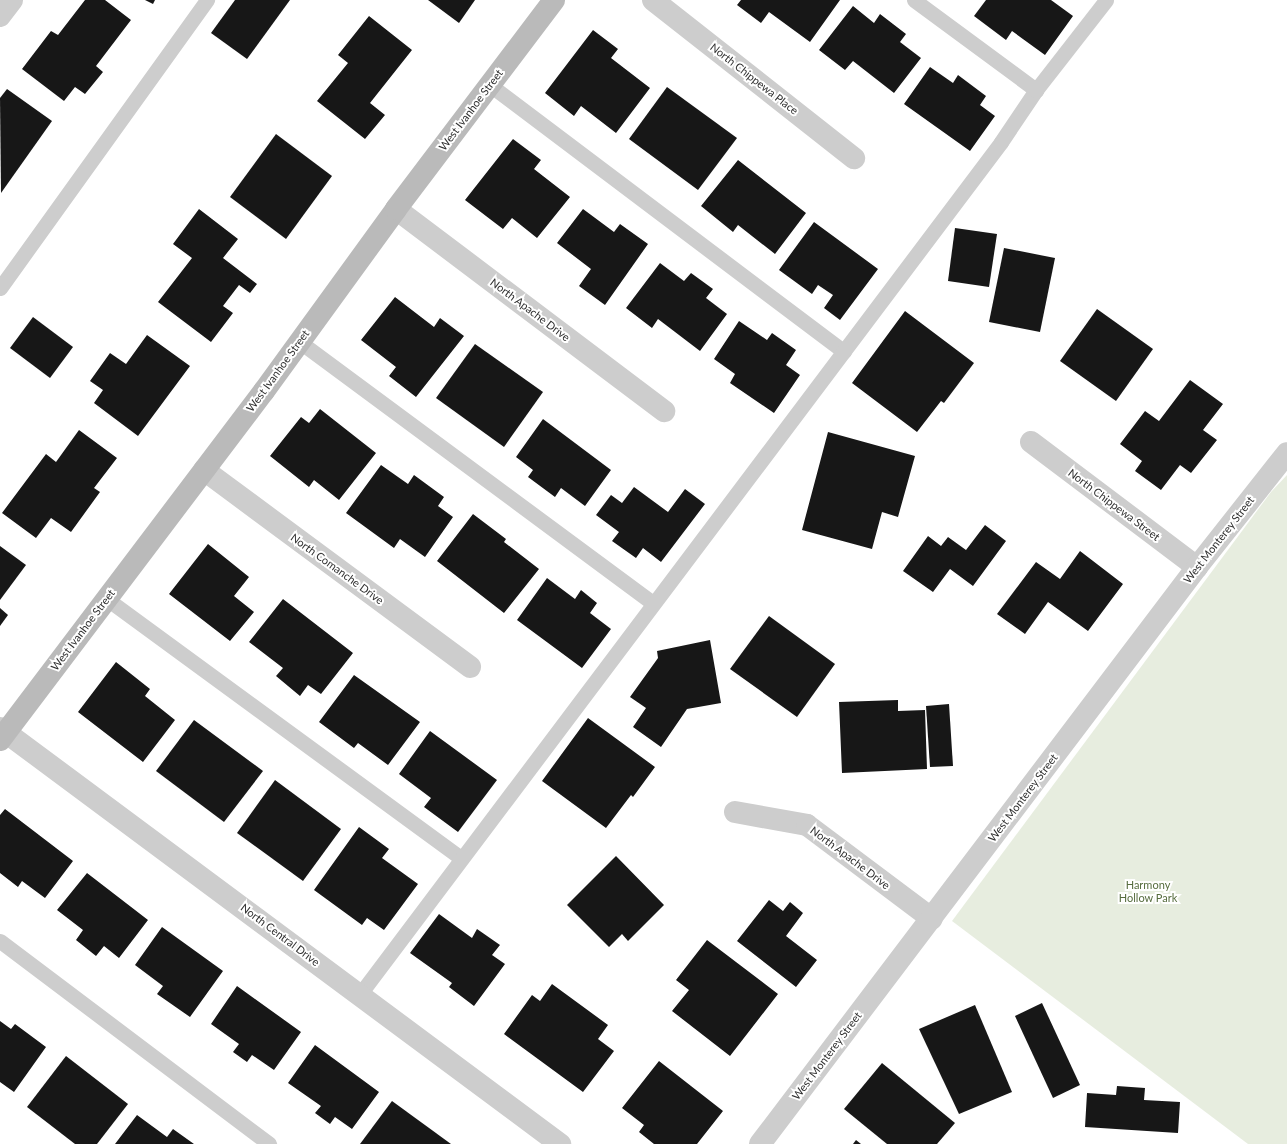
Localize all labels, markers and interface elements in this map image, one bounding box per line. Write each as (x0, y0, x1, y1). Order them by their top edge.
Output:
street label: North Chippewa Place (707, 41, 801, 117)
street label: West Ivanhoe Street (436, 67, 506, 153)
street label: North Apache Drive (487, 276, 573, 344)
street label: West Ivanhoe Street (244, 327, 312, 415)
street label: North Chippewa Street (1066, 466, 1162, 544)
street label: West Monterey Street (1181, 494, 1257, 586)
street label: North Comanche Drive (288, 531, 386, 607)
street label: West Ivanhoe Street (48, 587, 118, 673)
street label: West Monterey Street (986, 751, 1060, 845)
street label: North Apache Drive (807, 824, 893, 892)
park label: Harmony Hollow Park (1119, 879, 1177, 905)
street label: North Central Drive (238, 901, 322, 969)
street label: West Monterey Street (790, 1009, 864, 1103)

